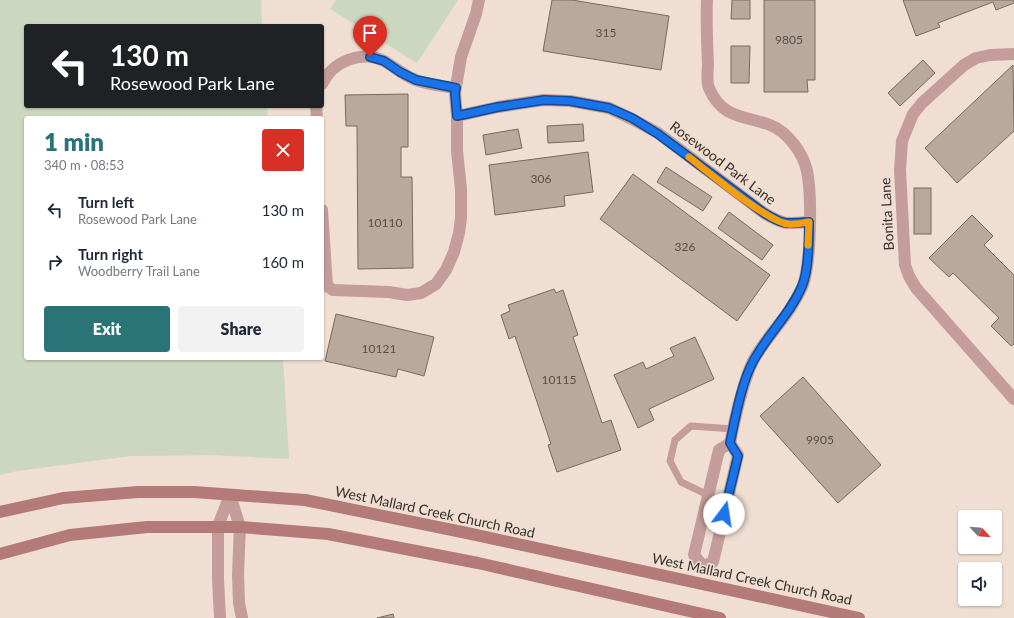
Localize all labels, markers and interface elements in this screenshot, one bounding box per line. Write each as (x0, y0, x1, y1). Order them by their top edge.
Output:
pin (353, 16, 387, 57)
icon: arrive (359, 22, 381, 44)
house number: 315 (596, 25, 616, 40)
house number: 9805 (775, 32, 803, 47)
text: 130 m (110, 38, 189, 72)
icon: left (44, 40, 96, 92)
text: Rosewood Park Lane (110, 72, 275, 94)
street label: Rosewood Park Lane (667, 117, 780, 208)
text: 1 min (44, 127, 104, 156)
button: close (262, 129, 304, 171)
text: 340 m · 08:53 (44, 157, 124, 173)
house number: 306 (531, 171, 551, 186)
street label: Bonita Lane (876, 177, 897, 251)
text: Turn left (78, 193, 134, 211)
icon: left (44, 199, 66, 221)
text: 130 m (262, 201, 304, 219)
text: Rosewood Park Lane (78, 211, 197, 227)
house number: 10110 (368, 215, 402, 230)
house number: 326 (675, 239, 695, 254)
text: Turn right (78, 245, 143, 263)
icon: right (44, 251, 66, 273)
text: 160 m (262, 253, 304, 271)
text: Woodberry Trail Lane (78, 263, 200, 279)
button: Exit (44, 306, 170, 352)
button: Share (178, 306, 304, 352)
house number: 10121 (362, 341, 396, 356)
house number: 10115 (542, 372, 576, 387)
house number: 9905 (806, 432, 834, 447)
street label: West Mallard Creek Church Road (334, 482, 537, 541)
position arrow (703, 493, 745, 535)
north arrow (958, 510, 1002, 554)
map controls (958, 510, 1002, 606)
street label: West Mallard Creek Church Road (651, 549, 854, 608)
button: sound (958, 562, 1002, 606)

